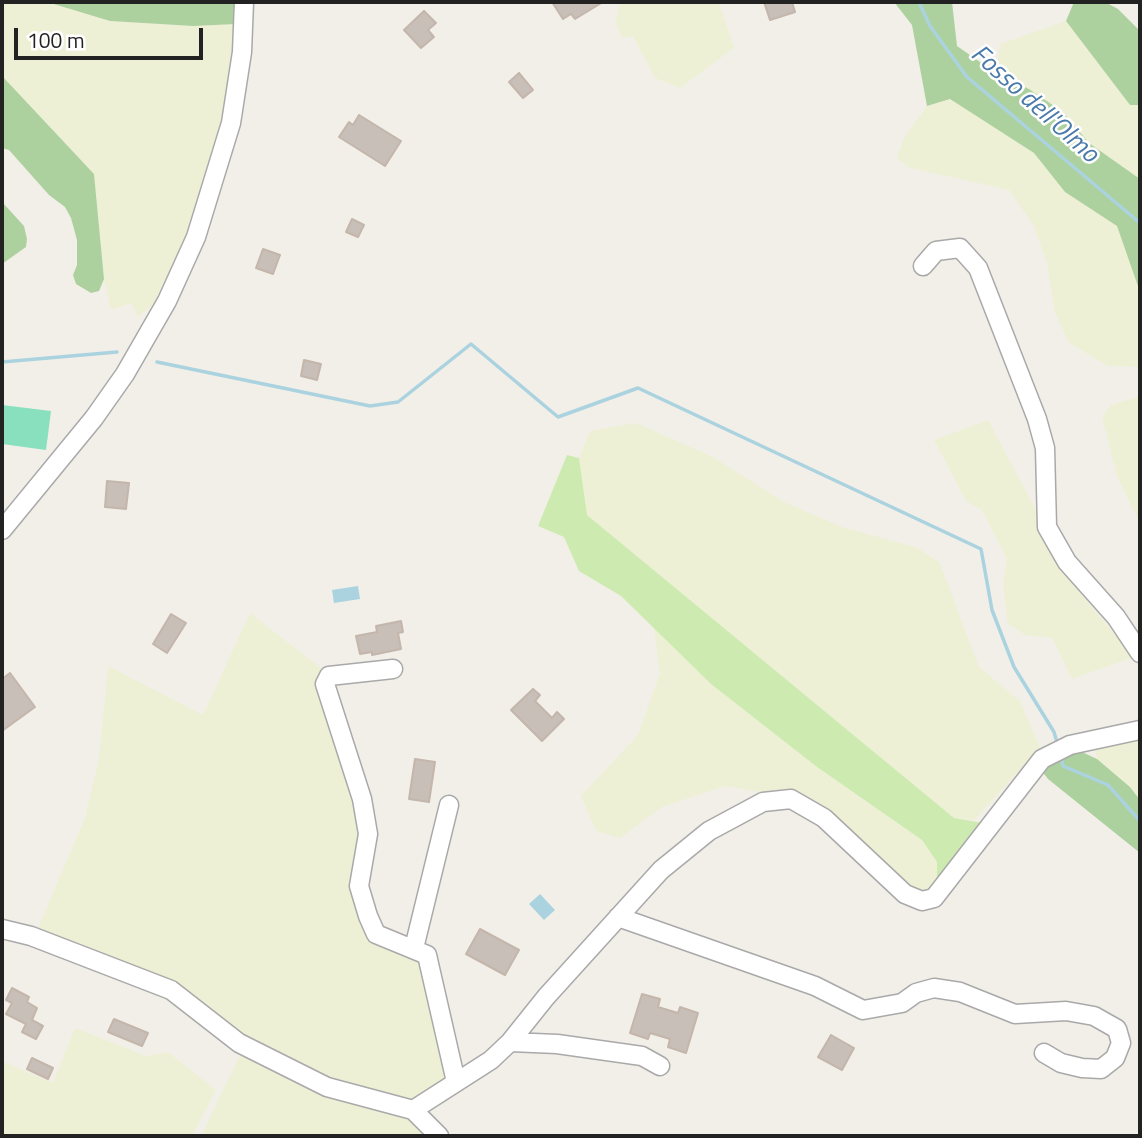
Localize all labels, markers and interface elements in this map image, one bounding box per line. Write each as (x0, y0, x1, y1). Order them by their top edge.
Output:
scale bar (18, 14, 206, 58)
text: 100 m (27, 24, 84, 56)
water label: Fosso dell'Olmo (964, 39, 1104, 171)

